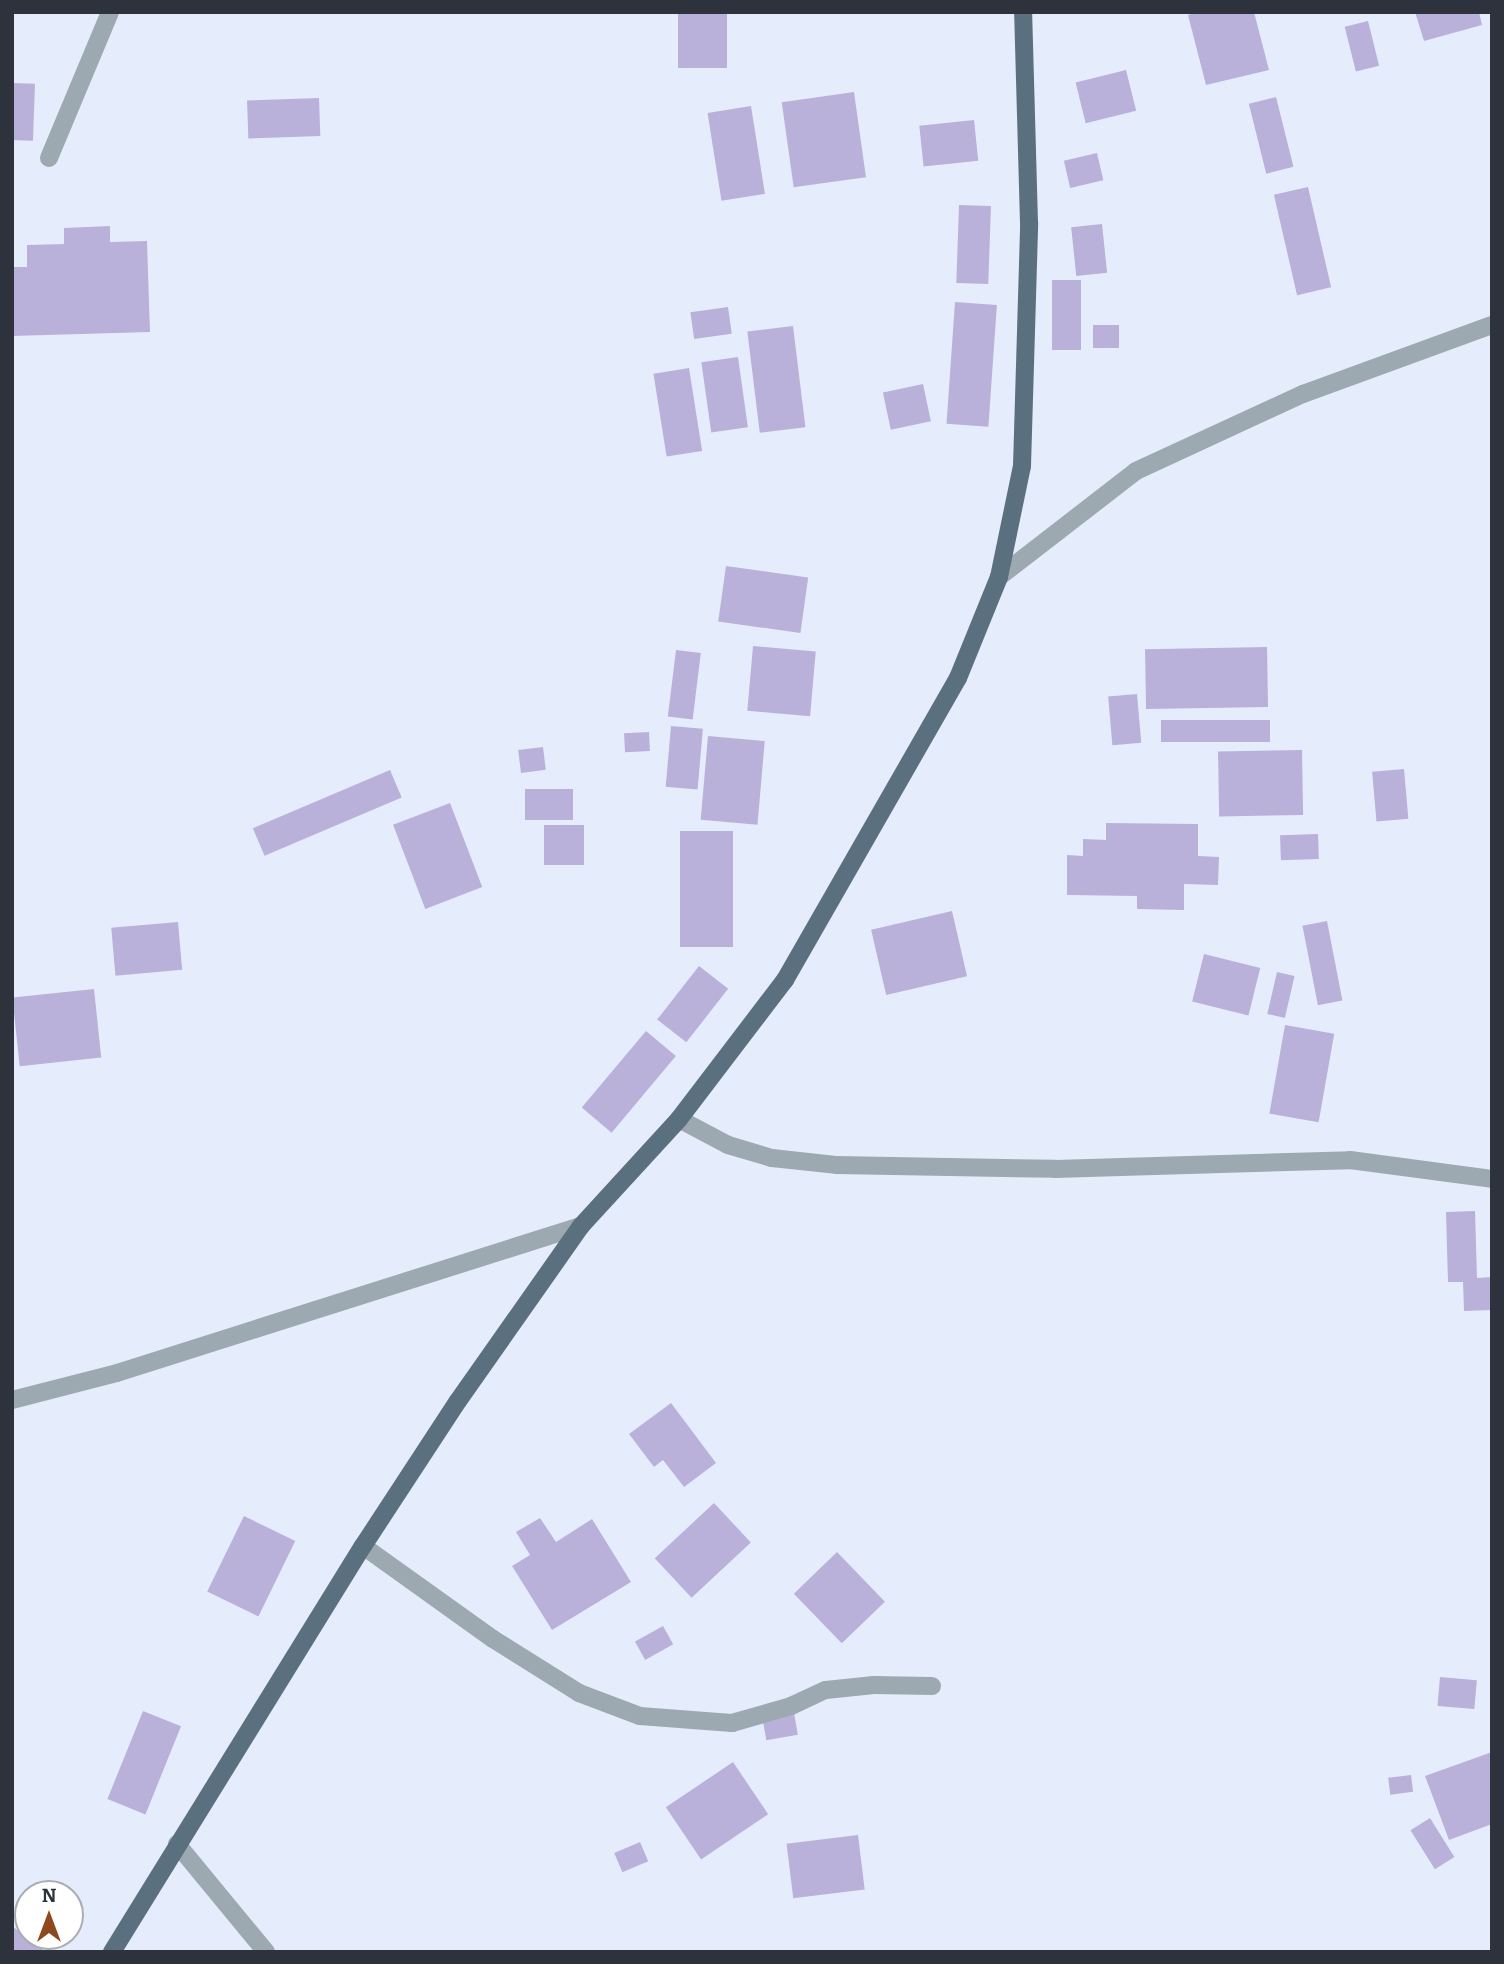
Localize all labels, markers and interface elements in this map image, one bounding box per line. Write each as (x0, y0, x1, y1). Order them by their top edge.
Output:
north arrow (14, 1880, 84, 1950)
text: N (42, 1884, 56, 1907)

